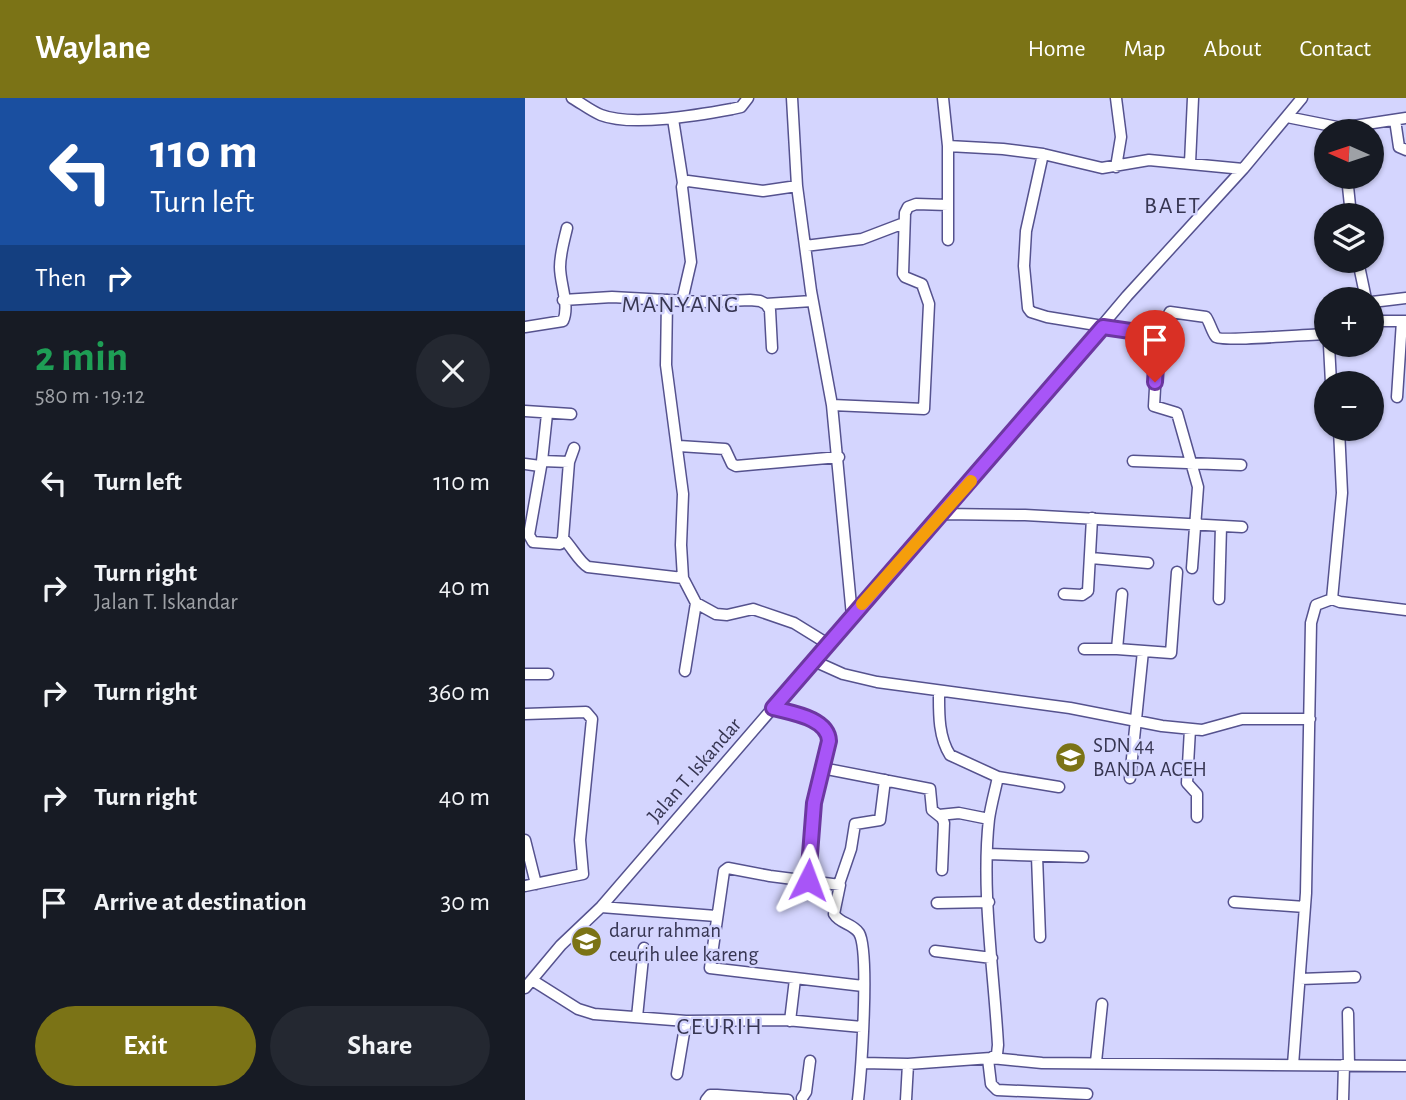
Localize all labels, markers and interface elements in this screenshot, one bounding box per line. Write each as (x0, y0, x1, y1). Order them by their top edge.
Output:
text: Waylane (35, 32, 151, 65)
text: Home (1028, 37, 1086, 61)
text: Map (1124, 37, 1166, 61)
text: About (1204, 37, 1261, 61)
text: Contact (1299, 37, 1371, 61)
north arrow (1314, 119, 1384, 189)
map controls (1314, 119, 1384, 441)
icon: left (35, 126, 126, 217)
text: 110 m (150, 128, 258, 177)
text: Turn left (150, 186, 254, 218)
district label: BAET (1144, 194, 1202, 218)
button: layers (1314, 203, 1384, 273)
icon: right (100, 259, 138, 297)
text: Then (35, 265, 86, 291)
button: + (1314, 287, 1384, 357)
district label: MANYANG (622, 293, 740, 317)
pin (1125, 310, 1185, 382)
icon: arrive (1136, 321, 1174, 359)
button: close (416, 334, 490, 408)
text: 2 min (35, 336, 128, 378)
button: − (1314, 371, 1384, 441)
text: 580 m · 19:12 (35, 385, 145, 408)
icon: left (35, 464, 73, 502)
text: Turn left (94, 469, 182, 495)
text: 110 m (433, 469, 490, 495)
text: Turn right (94, 560, 197, 586)
icon: right (35, 569, 73, 607)
text: 40 m (439, 574, 490, 600)
text: Jalan T. Iskandar (94, 591, 238, 614)
icon: right (35, 674, 73, 712)
text: Turn right (94, 679, 197, 705)
text: 360 m (428, 679, 490, 705)
street label: Jalan T. Iskandar (643, 714, 745, 827)
place label: SDN 44 BANDA ACEH (1093, 735, 1207, 780)
school or university icon: SDN 44 BANDA ACEH (1053, 740, 1087, 774)
icon: right (35, 779, 73, 817)
text: Turn right (94, 784, 197, 810)
text: 40 m (439, 784, 490, 810)
position arrow (771, 843, 845, 917)
icon: arrive (35, 884, 73, 922)
text: Arrive at destination (94, 889, 307, 915)
text: 30 m (440, 889, 490, 915)
place label: darur rahman ceurih ulee kareng (609, 920, 759, 965)
school or university icon: darur rahman ceurih ulee kareng (569, 925, 603, 959)
button: Exit (35, 1006, 256, 1086)
button: Share (270, 1006, 490, 1086)
district label: CEURIH (676, 1015, 764, 1039)

